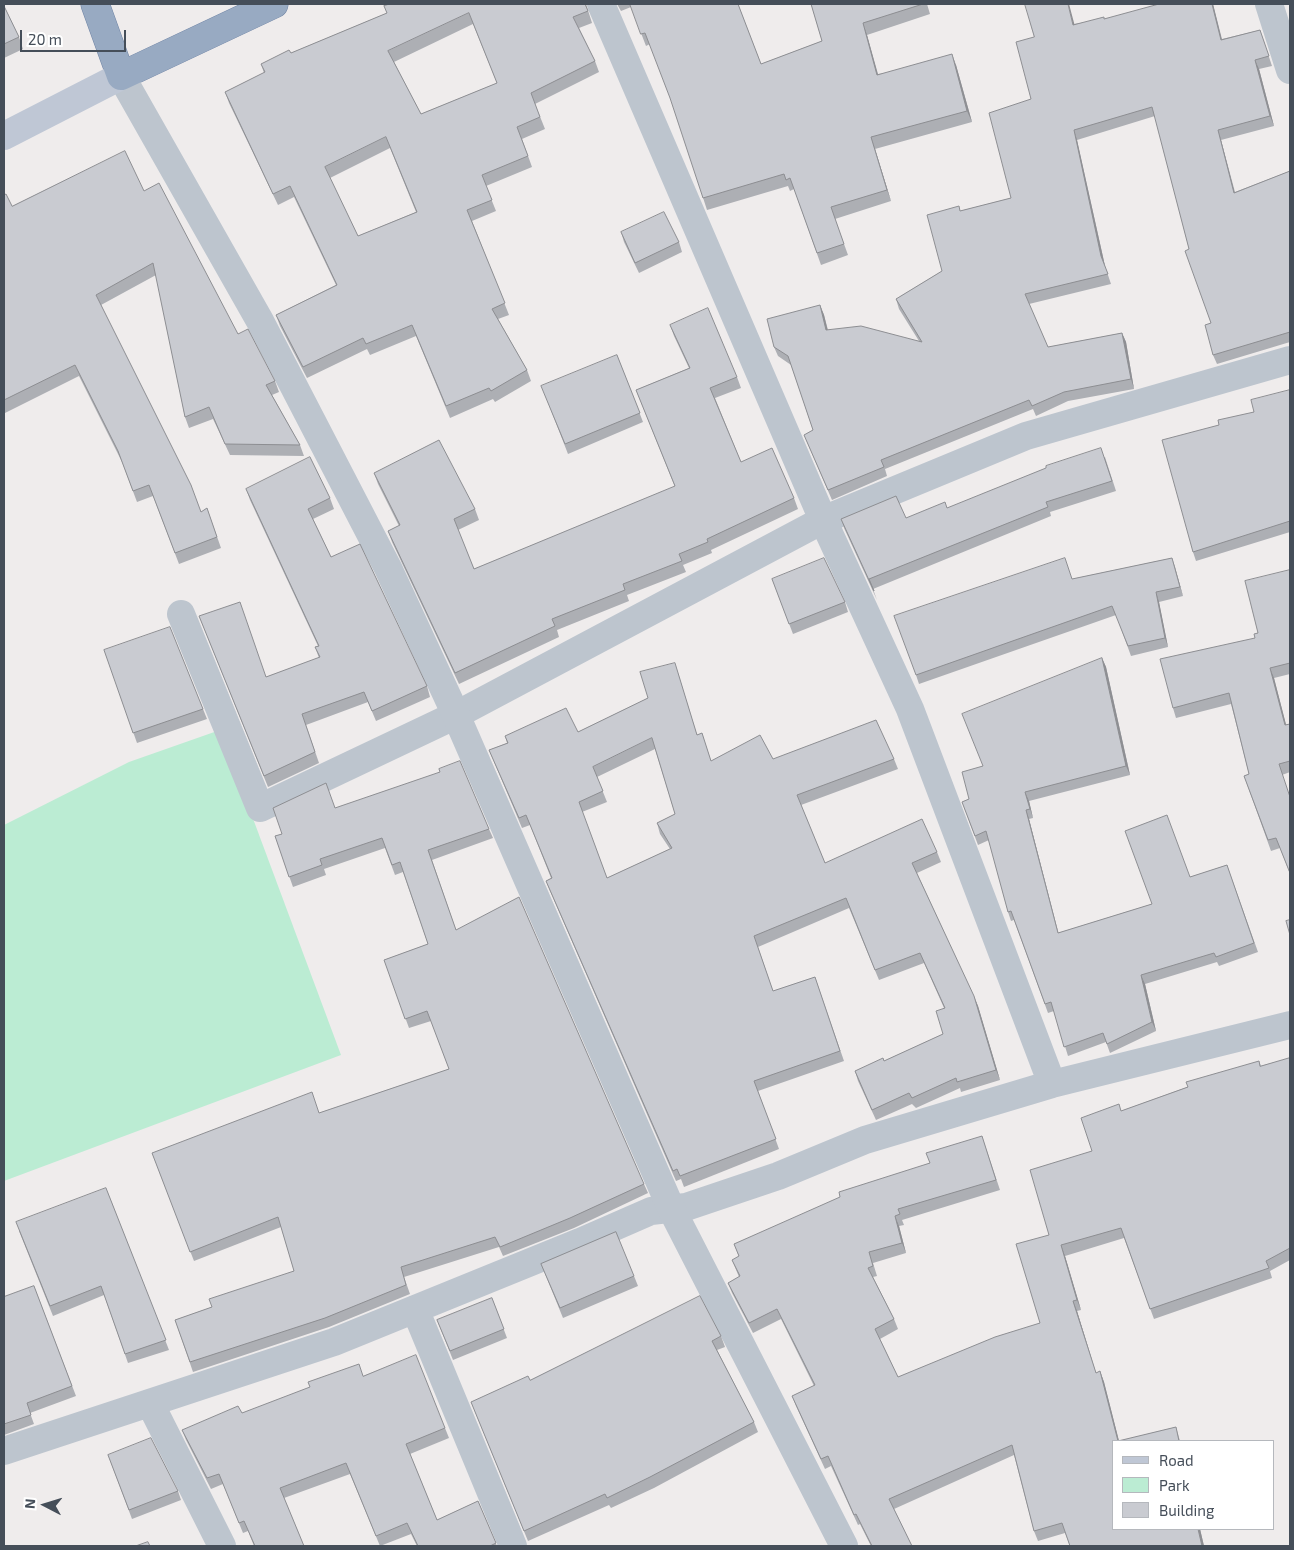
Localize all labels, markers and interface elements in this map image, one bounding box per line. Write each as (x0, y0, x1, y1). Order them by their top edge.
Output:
scale bar (22, 20, 129, 52)
text: 20 m (28, 30, 62, 48)
legend (1112, 1440, 1274, 1530)
text: Road (1159, 1451, 1194, 1469)
text: Park (1159, 1476, 1190, 1494)
north arrow (20, 1480, 70, 1530)
text: N (21, 1498, 38, 1509)
text: Building (1159, 1501, 1214, 1519)

